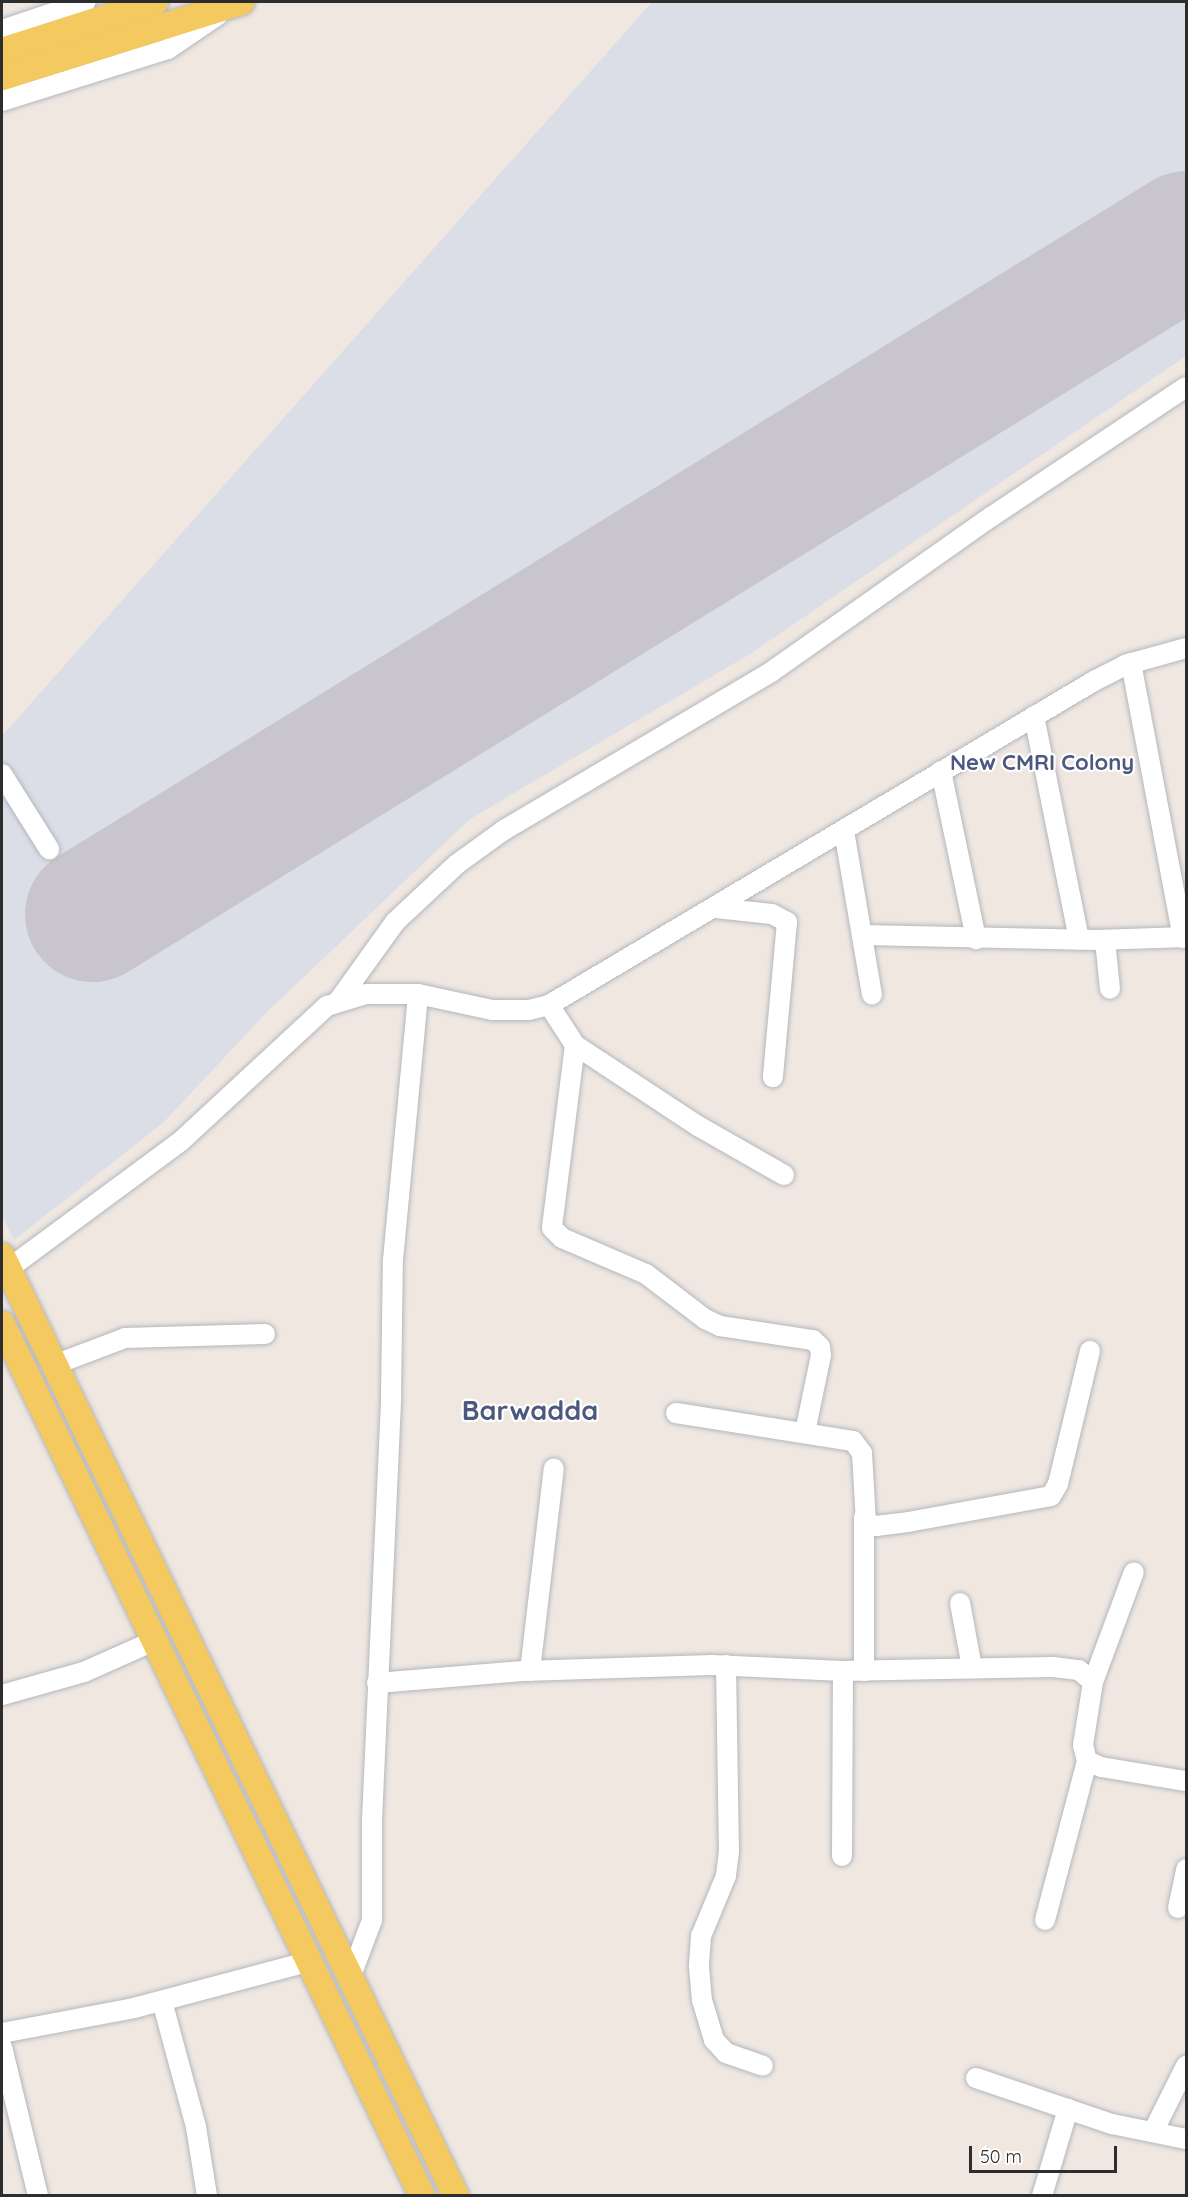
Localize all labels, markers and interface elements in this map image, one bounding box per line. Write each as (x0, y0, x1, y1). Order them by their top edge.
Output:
district label: New CMRI Colony (950, 750, 1134, 776)
district label: Barwadda (462, 1395, 598, 1427)
scale bar (972, 2134, 1120, 2172)
text: 50 m (980, 2145, 1022, 2168)

